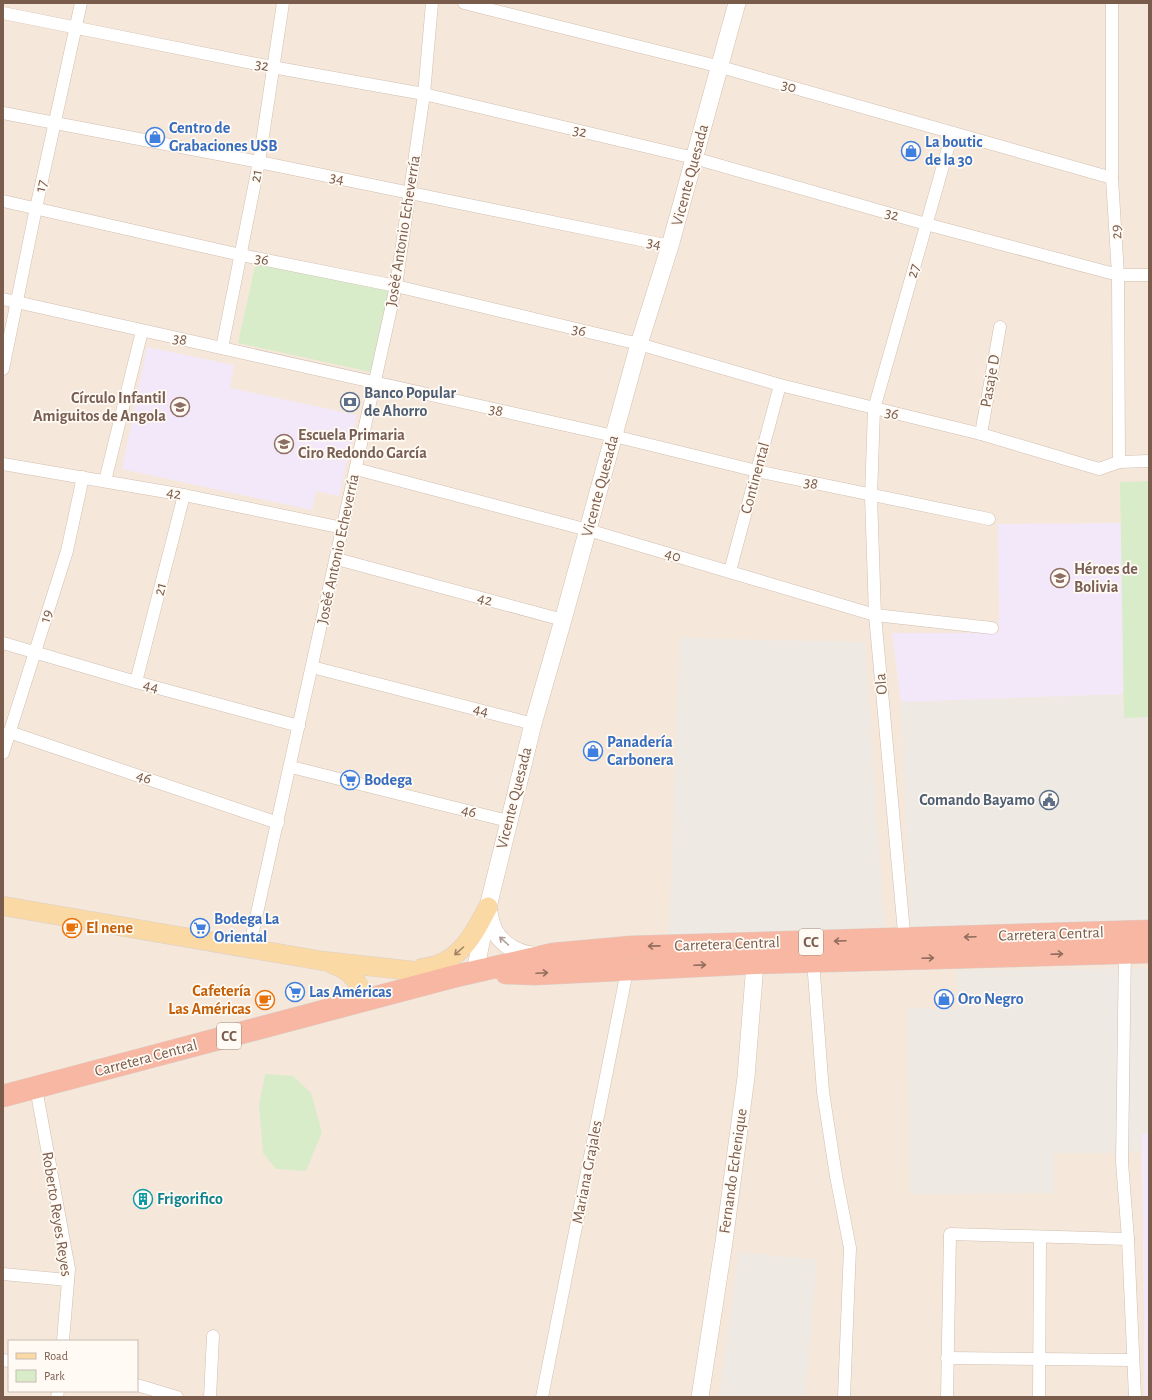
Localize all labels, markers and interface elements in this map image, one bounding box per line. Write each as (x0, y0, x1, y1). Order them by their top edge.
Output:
street label: 32 (254, 56, 270, 74)
street label: 30 (780, 76, 798, 96)
place label: Centro de Grabaciones USB (169, 120, 278, 154)
street label: 32 (571, 122, 589, 140)
street label: Vicente Quesada (669, 123, 712, 228)
shop icon: Centro de Grabaciones USB (144, 126, 166, 148)
place label: La boutic de la 30 (925, 134, 982, 168)
shop icon: La boutic de la 30 (900, 140, 922, 162)
street label: Josèé Antonio Echeverría (383, 154, 423, 308)
street label: 21 (247, 168, 265, 184)
street label: 34 (328, 169, 346, 187)
street label: 17 (32, 178, 50, 194)
street label: 32 (883, 204, 901, 224)
street label: 29 (1108, 224, 1124, 240)
street label: 34 (645, 234, 663, 252)
street label: 36 (254, 250, 270, 268)
street label: 27 (903, 262, 923, 280)
street label: 36 (570, 321, 588, 339)
street label: 38 (171, 330, 189, 348)
street label: Pasaje D (978, 353, 1003, 409)
place label: Banco Popular de Ahorro (364, 385, 457, 419)
place label: Círculo Infantil Amiguitos de Angola (33, 390, 166, 424)
bank icon: Banco Popular de Ahorro (339, 391, 361, 413)
school or university icon: Círculo Infantil Amiguitos de Angola (169, 396, 191, 418)
street label: 38 (487, 401, 505, 419)
street label: 36 (883, 404, 901, 422)
place label: Escuela Primaria Ciro Redondo García (298, 427, 427, 461)
school or university icon: Escuela Primaria Ciro Redondo García (273, 433, 295, 455)
street label: Vicente Quesada (579, 434, 622, 539)
street label: Continental (738, 441, 772, 515)
street label: Josèé Antonio Echeverría (314, 472, 362, 626)
street label: 38 (802, 474, 820, 492)
street label: 42 (165, 484, 183, 502)
street label: 40 (663, 545, 683, 565)
place label: Héroes de Bolivia (1074, 561, 1138, 595)
school or university icon: Héroes de Bolivia (1049, 567, 1071, 589)
street label: 21 (151, 581, 169, 597)
street label: 42 (476, 589, 494, 609)
street label: 19 (36, 607, 56, 625)
street label: Ola (872, 673, 890, 695)
street label: 44 (141, 676, 161, 696)
street label: 44 (472, 700, 491, 720)
place label: Panadería Carbonera (607, 734, 674, 768)
shop icon: Panadería Carbonera (582, 740, 604, 762)
street label: Vicente Quesada (494, 745, 535, 851)
street label: 46 (134, 767, 154, 787)
supermarket icon: Bodega (339, 769, 361, 791)
place label: Bodega (364, 772, 413, 788)
public building icon: Comando Bayamo (1038, 789, 1060, 811)
place label: Comando Bayamo (919, 792, 1035, 809)
street label: 46 (460, 801, 478, 821)
place label: Bodega La Oriental (214, 911, 280, 945)
cafe icon: El nene (61, 917, 83, 939)
supermarket icon: Bodega La Oriental (189, 917, 211, 939)
place label: El nene (86, 920, 133, 936)
street label: Carretera Central (998, 924, 1104, 944)
road number: CC (799, 929, 823, 955)
one-way arrow (964, 933, 977, 940)
street label: Carretera Central (674, 934, 780, 954)
one-way arrow (499, 937, 509, 946)
one-way arrow (834, 937, 847, 945)
one-way arrow (648, 942, 661, 950)
one-way arrow (454, 947, 464, 956)
one-way arrow (1051, 950, 1064, 958)
one-way arrow (921, 954, 934, 962)
one-way arrow (693, 962, 706, 969)
one-way arrow (535, 970, 548, 977)
supermarket icon: Las Américas (284, 981, 306, 1003)
place label: Cafetería Las Américas (168, 983, 251, 1017)
place label: Las Américas (309, 984, 392, 1000)
shop icon: Oro Negro (933, 988, 955, 1010)
cafe icon: Cafetería Las Américas (254, 989, 276, 1011)
place label: Oro Negro (958, 991, 1024, 1007)
road number: CC (217, 1023, 241, 1049)
street label: Carretera Central (93, 1037, 199, 1079)
street label: Fernando Echenique (716, 1107, 750, 1235)
street label: Mariana Grajales (569, 1119, 606, 1225)
street label: Roberto Reyes Reyes (38, 1150, 75, 1278)
building icon: Frigorifico (132, 1188, 154, 1210)
place label: Frigorifico (157, 1191, 223, 1207)
legend (8, 1340, 138, 1392)
text: Road (44, 1350, 68, 1362)
text: Park (44, 1370, 65, 1382)

